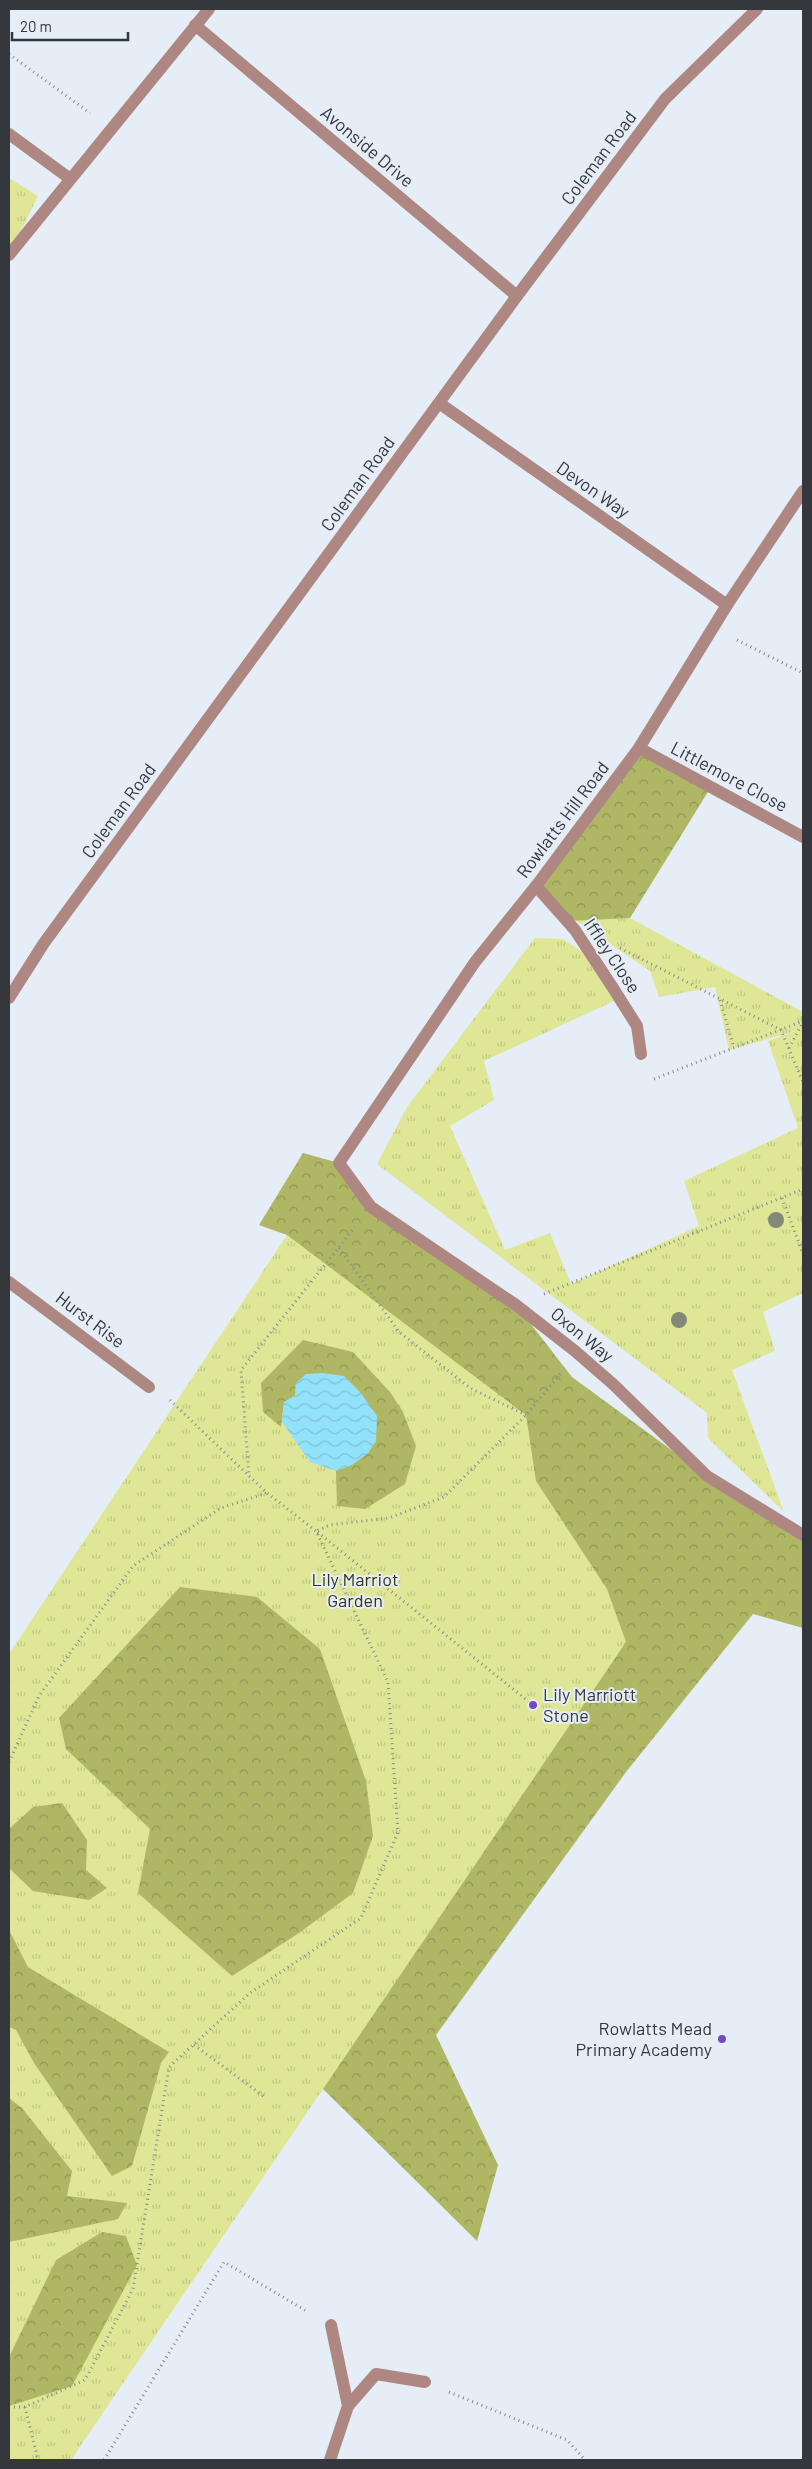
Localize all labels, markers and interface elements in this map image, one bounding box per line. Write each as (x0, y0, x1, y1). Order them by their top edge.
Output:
scale bar (12, 10, 129, 42)
text: 20 m (20, 17, 52, 35)
street label: Avonside Drive (317, 101, 419, 191)
street label: Coleman Road (556, 106, 641, 209)
street label: Coleman Road (315, 432, 399, 535)
street label: Devon Way (553, 456, 634, 522)
street label: Littlemore Close (667, 736, 792, 816)
street label: Rowlatts Hill Road (511, 757, 613, 882)
street label: Coleman Road (76, 759, 160, 862)
street label: Iffley Close (580, 914, 646, 997)
street label: Hurst Rise (52, 1286, 129, 1352)
street label: Oxon Way (547, 1302, 619, 1366)
park label: Lily Marriot Garden (312, 1568, 398, 1611)
place label: Lily Marriott Stone (543, 1683, 636, 1726)
marker: Lily Marriott Stone (527, 1699, 539, 1711)
place label: Rowlatts Mead Primary Academy (575, 2017, 712, 2060)
marker: Rowlatts Mead Primary Academy (716, 2033, 728, 2045)

